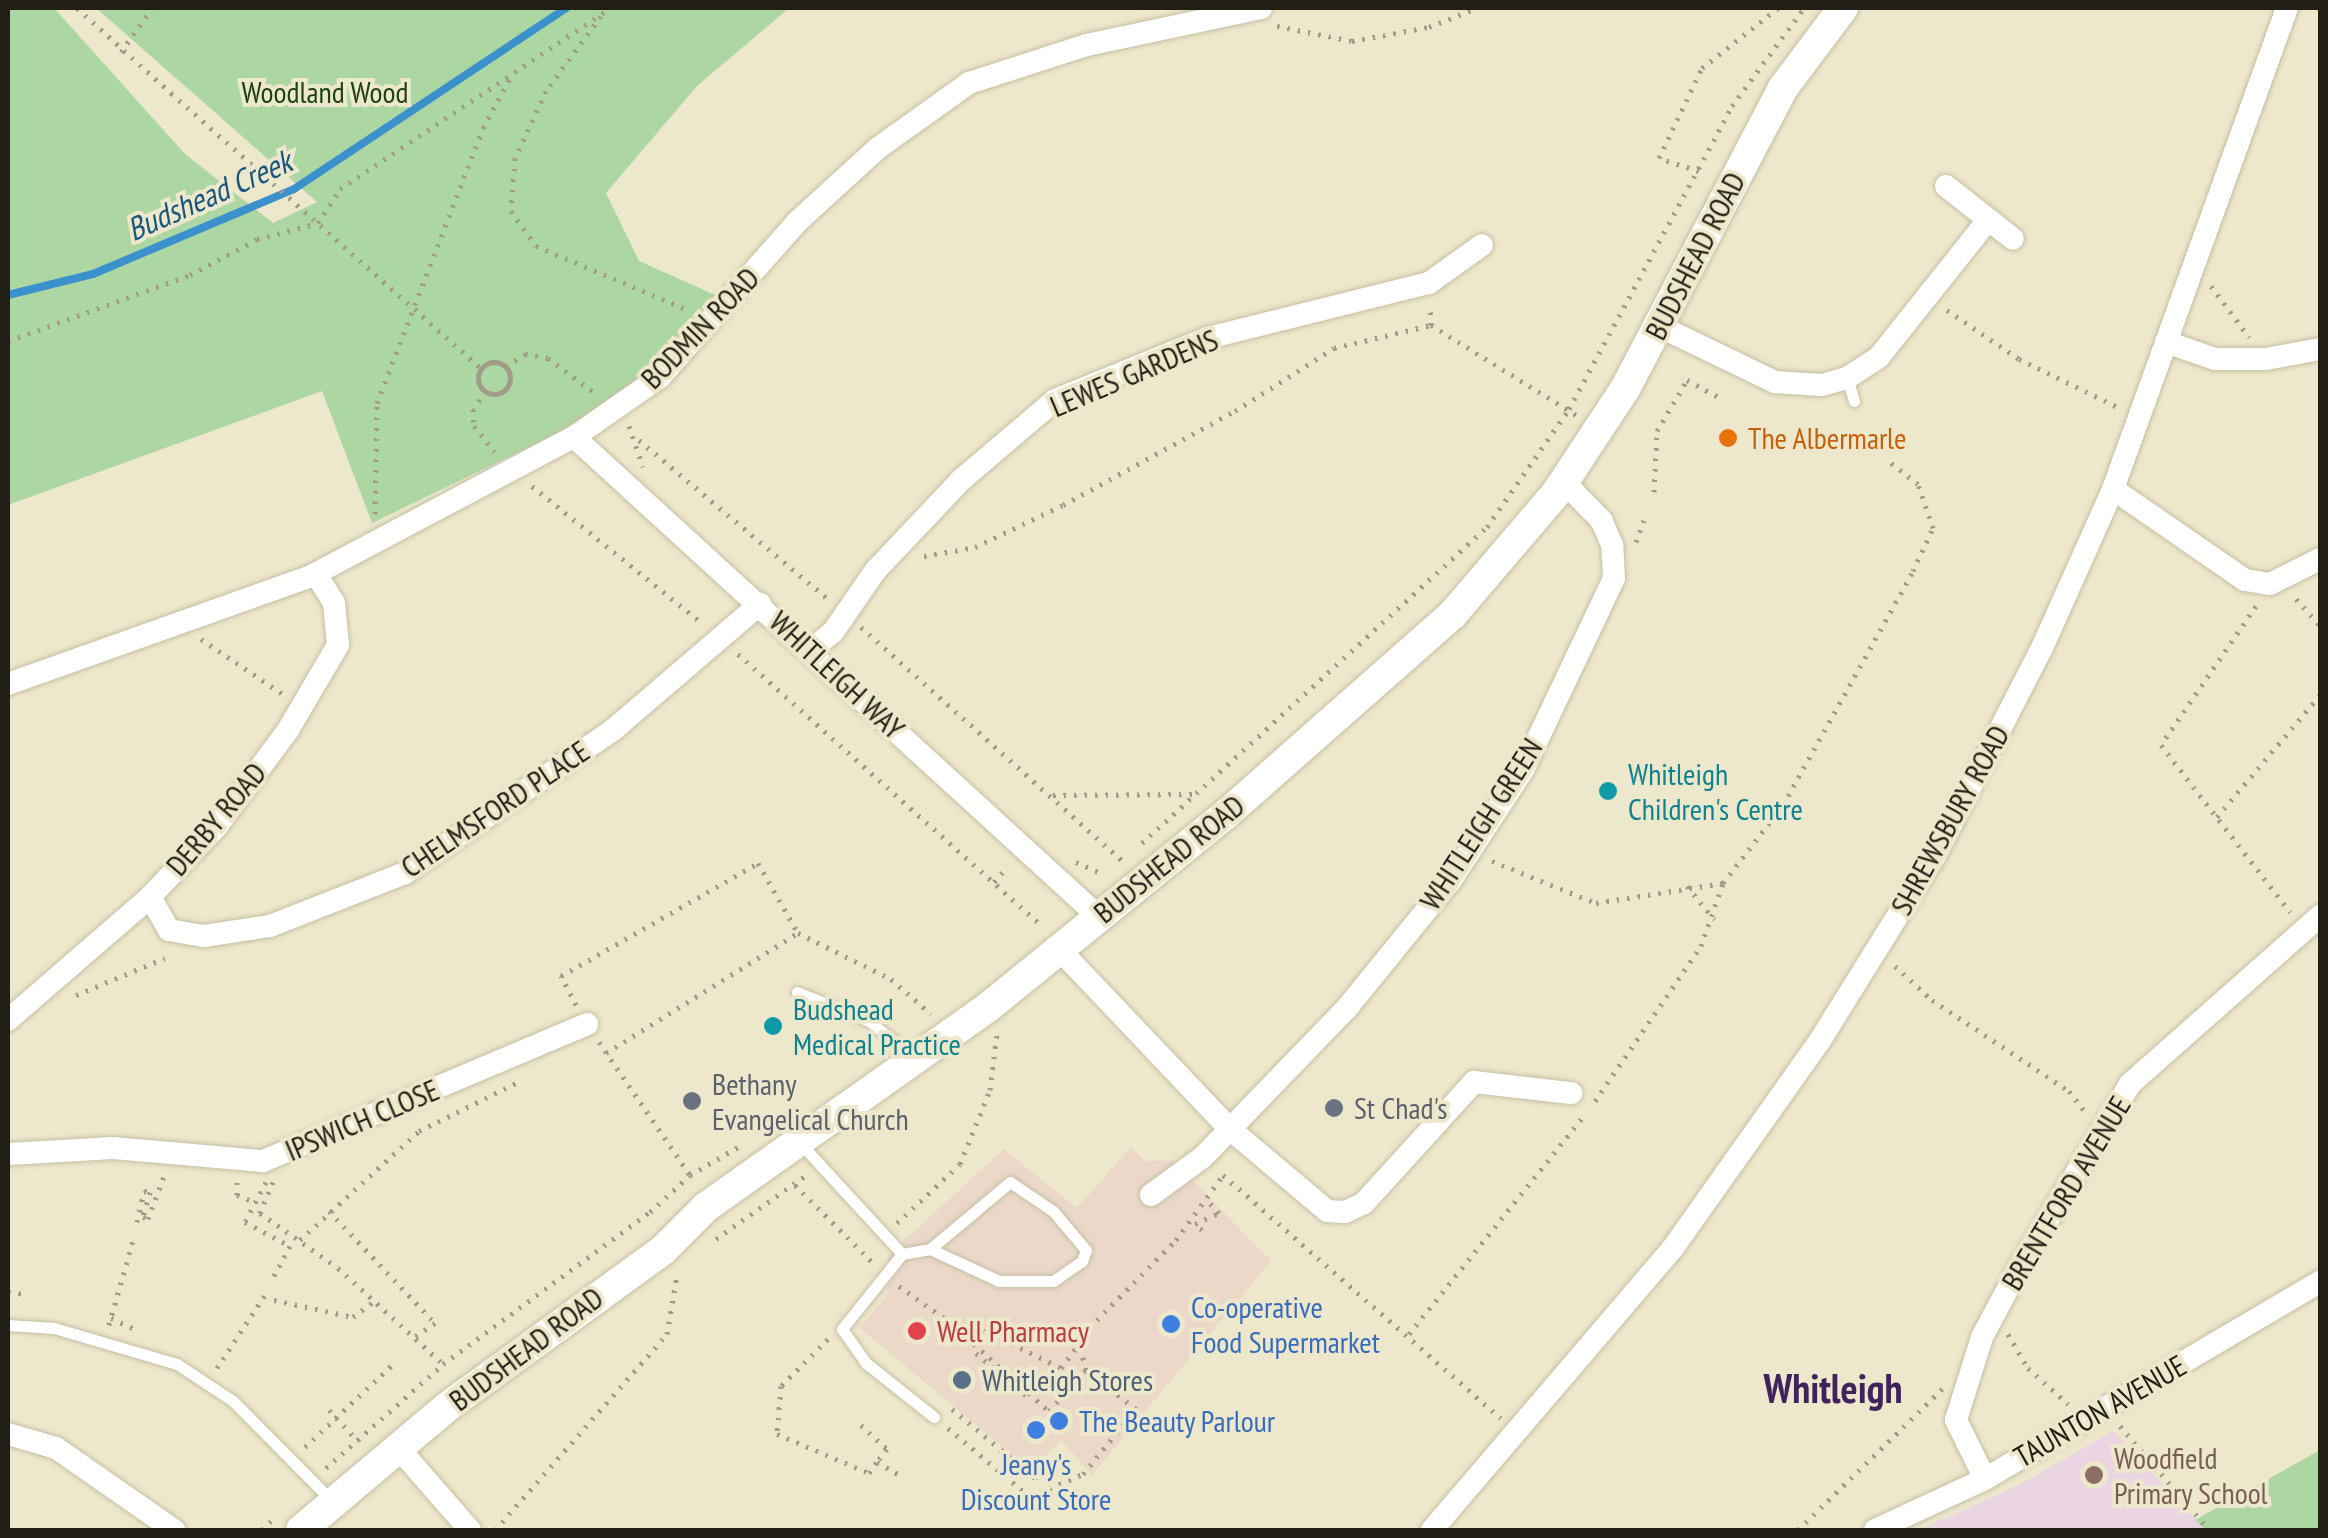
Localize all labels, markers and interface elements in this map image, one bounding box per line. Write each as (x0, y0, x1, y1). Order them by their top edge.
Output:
park label: Woodland Wood (241, 74, 409, 110)
water label: Budshead Creek (121, 142, 297, 248)
street label: BUDSHEAD ROAD (1637, 166, 1753, 346)
street label: BODMIN ROAD (633, 260, 767, 396)
street label: LEWES GARDENS (1045, 322, 1223, 424)
place label: The Albermarle (1748, 420, 1907, 456)
marker: The Albermarle (1717, 427, 1739, 449)
street label: WHITLEIGH WAY (762, 603, 912, 747)
street label: SHREWSBURY ROAD (1883, 719, 2017, 921)
street label: WHITLEIGH GREEN (1412, 732, 1550, 916)
street label: CHELMSFORD PLACE (394, 733, 596, 885)
street label: DERBY ROAD (158, 755, 274, 883)
place label: Whitleigh Children's Centre (1628, 756, 1803, 826)
marker: Whitleigh Children's Centre (1597, 780, 1619, 802)
street label: BUDSHEAD ROAD (1087, 787, 1251, 931)
place label: Budshead Medical Practice (793, 991, 961, 1062)
marker: Budshead Medical Practice (762, 1015, 784, 1037)
place label: Bethany Evangelical Church (712, 1066, 909, 1136)
street label: IPSWICH CLOSE (280, 1072, 444, 1168)
street label: BRENTFORD AVENUE (1994, 1089, 2138, 1297)
marker: Bethany Evangelical Church (681, 1090, 703, 1112)
place label: St Chad's (1354, 1090, 1447, 1126)
marker: St Chad's (1323, 1097, 1345, 1119)
street label: BUDSHEAD ROAD (442, 1280, 610, 1418)
place label: Co-operative Food Supermarket (1191, 1289, 1380, 1360)
place label: Well Pharmacy (937, 1313, 1089, 1349)
marker: Co-operative Food Supermarket (1160, 1313, 1182, 1335)
marker: Well Pharmacy (906, 1320, 928, 1342)
street label: TAUNTON AVENUE (2007, 1347, 2193, 1475)
place label: Whitleigh Stores (982, 1362, 1153, 1398)
district label: Whitleigh (1764, 1364, 1902, 1412)
marker: Whitleigh Stores (951, 1369, 973, 1391)
place label: The Beauty Parlour (1079, 1403, 1276, 1439)
marker: The Beauty Parlour (1048, 1410, 1070, 1432)
marker: Jeany's Discount Store (1025, 1419, 1047, 1441)
place label: Woodfield Primary School (2114, 1440, 2268, 1510)
place label: Jeany's Discount Store (961, 1446, 1111, 1516)
marker: Woodfield Primary School (2083, 1464, 2105, 1486)

